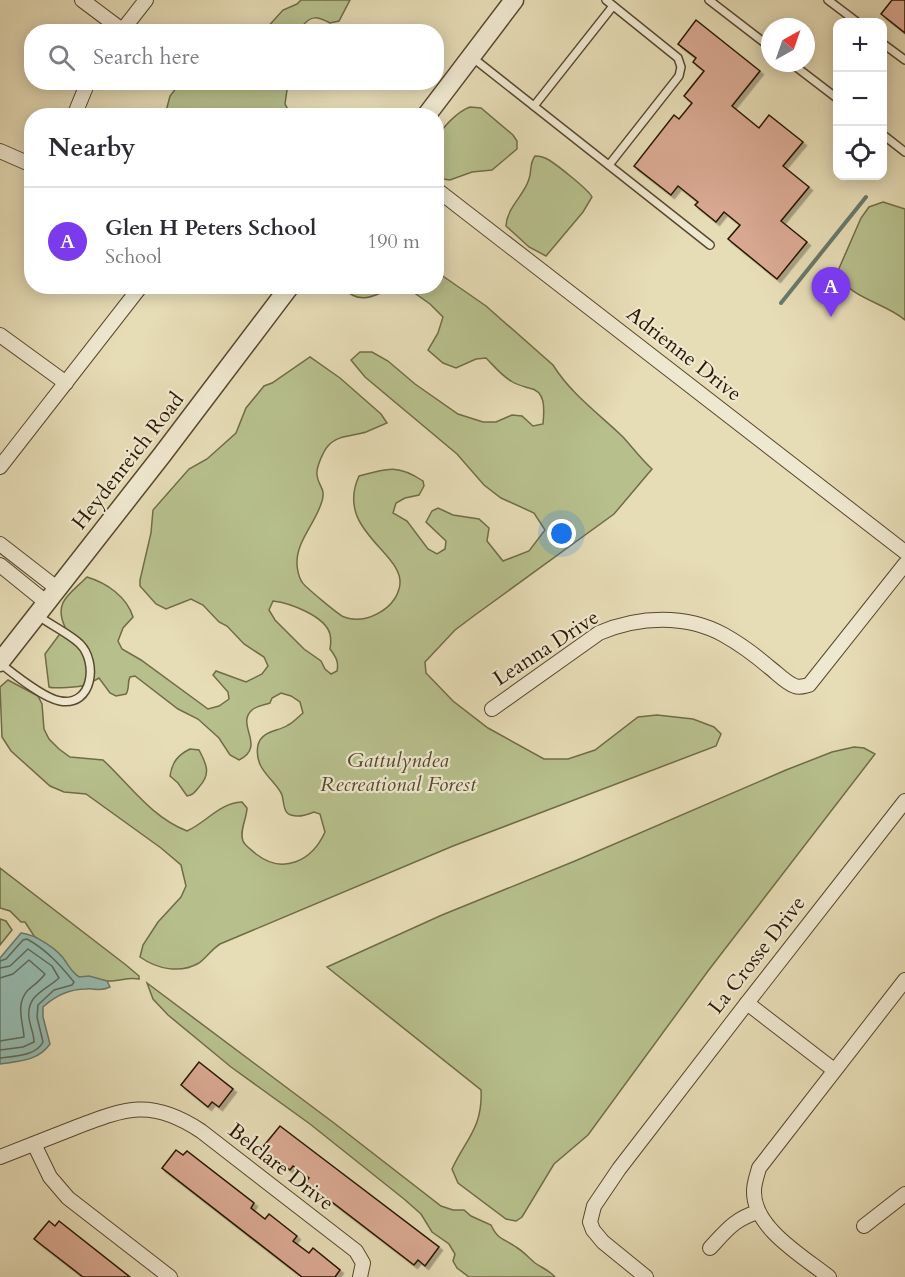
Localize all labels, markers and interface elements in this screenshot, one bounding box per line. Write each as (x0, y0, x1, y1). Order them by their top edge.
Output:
north arrow (761, 18, 815, 72)
map controls (833, 18, 887, 180)
button: + (833, 18, 887, 72)
search box (24, 24, 444, 90)
icon: search (45, 41, 78, 74)
text: Search here (93, 42, 200, 72)
button: − (833, 72, 887, 126)
button: locate (833, 126, 887, 180)
text: Nearby (48, 130, 136, 165)
text: Glen H Peters School (105, 213, 316, 243)
text: A (60, 228, 75, 255)
text: 190 m (367, 228, 420, 255)
text: School (105, 243, 162, 270)
pin: A (812, 268, 850, 317)
street label: Adrienne Drive (620, 300, 748, 408)
street label: Heydenreich Road (65, 386, 191, 536)
your location (547, 519, 576, 548)
street label: Leanna Drive (487, 603, 605, 693)
park label: Gattulyndea Recreational Forest (320, 746, 477, 799)
street label: La Crosse Drive (702, 890, 812, 1020)
street label: Belclare Drive (222, 1117, 340, 1217)

